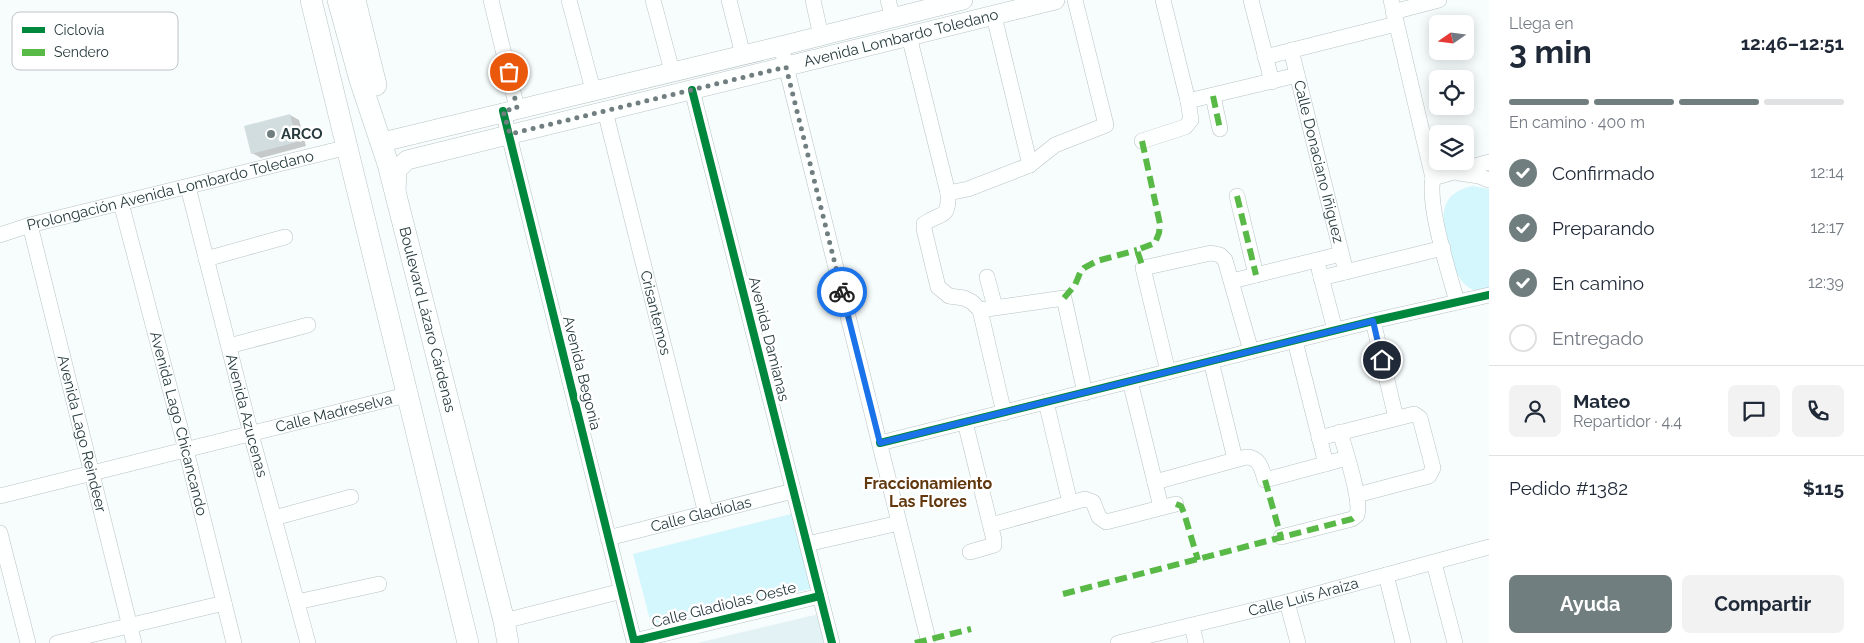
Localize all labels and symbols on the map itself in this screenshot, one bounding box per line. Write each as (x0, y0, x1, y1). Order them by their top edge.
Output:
street label: Avenida Lombardo Toledano (802, 5, 1000, 71)
legend (12, 12, 178, 70)
north arrow (1429, 15, 1474, 60)
text: Ciclovía (54, 22, 104, 38)
text: Sendero (54, 44, 109, 60)
pin (488, 51, 530, 93)
street label: Calle Donaciano Iñiguez (1290, 78, 1347, 245)
place label: ARCO (281, 125, 322, 143)
marker: ARCO (265, 128, 277, 140)
street label: Prolongación Avenida Lombardo Toledano (25, 147, 316, 234)
street label: Boulevard Lázaro Cárdenas (395, 225, 460, 414)
courier (817, 267, 867, 317)
street label: Crisantemos (636, 269, 675, 357)
street label: Avenida Damianas (745, 275, 793, 403)
street label: Avenida Begonia (559, 314, 605, 432)
street label: Avenida Lago Chicancando (146, 330, 211, 518)
pin (1361, 339, 1403, 381)
street label: Avenida Azucenas (222, 352, 271, 479)
street label: Avenida Lago Reindeer (54, 353, 110, 515)
street label: Calle Madreselva (274, 390, 394, 436)
district label: Fraccionamiento Las Flores (864, 474, 993, 511)
street label: Calle Gladiolas (649, 493, 753, 536)
street label: Calle Luis Araiza (1246, 574, 1361, 620)
street label: Calle Gladiolas Oeste (650, 578, 798, 632)

